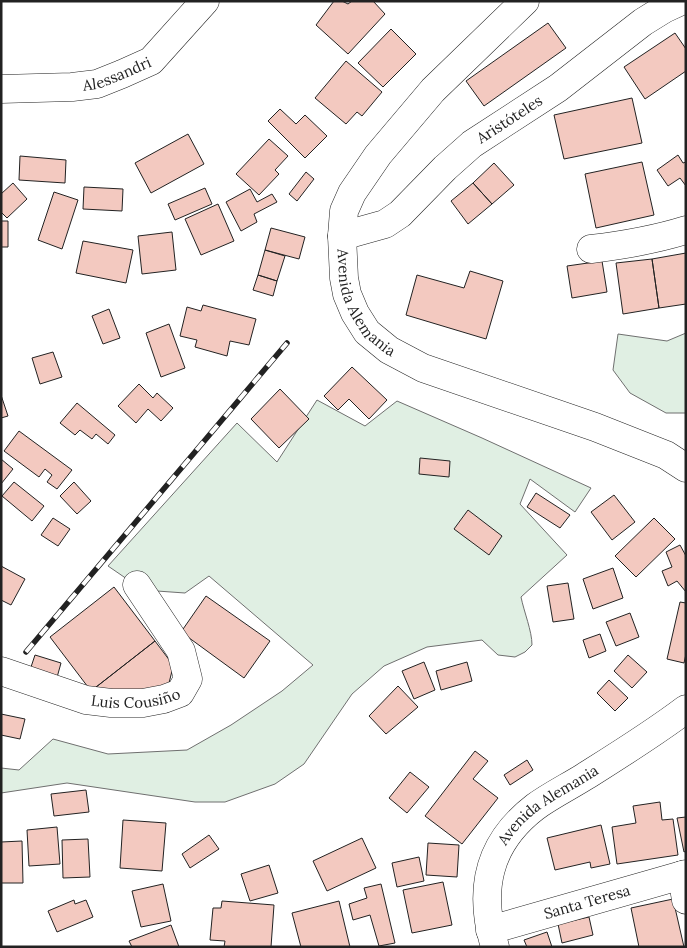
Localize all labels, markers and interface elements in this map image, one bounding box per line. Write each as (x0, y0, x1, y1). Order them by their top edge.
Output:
street label: Alessandri (81, 52, 154, 95)
street label: Aristóteles (472, 91, 546, 148)
street label: Avenida Alemania (334, 247, 399, 361)
street label: Luis Cousiño (90, 684, 183, 712)
street label: Avenida Alemania (493, 760, 602, 849)
street label: Santa Teresa (542, 880, 633, 923)

